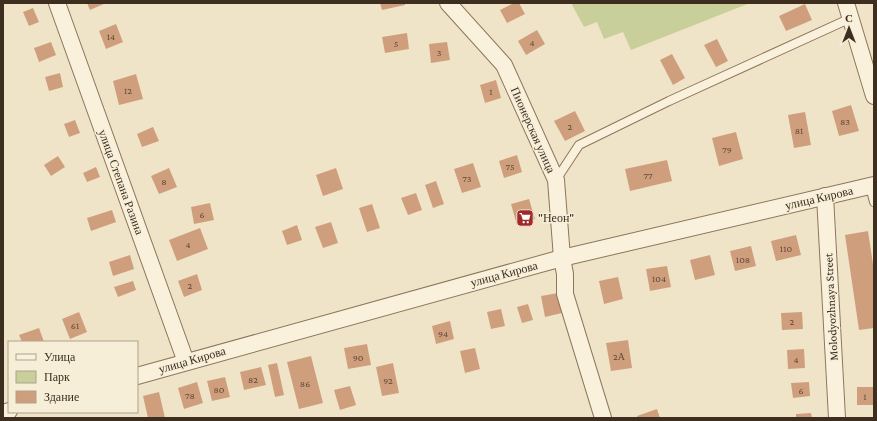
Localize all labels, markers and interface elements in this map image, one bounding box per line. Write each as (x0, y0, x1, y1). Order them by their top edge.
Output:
north arrow (829, 8, 869, 48)
text: С (845, 12, 853, 24)
house number: 14 (107, 31, 115, 42)
house number: 4 (529, 37, 535, 48)
house number: 5 (394, 38, 399, 49)
house number: 3 (437, 47, 442, 58)
house number: 12 (124, 85, 132, 96)
street label: Пионерская улица (508, 85, 558, 176)
house number: 1 (489, 86, 493, 97)
house number: 83 (840, 116, 850, 127)
house number: 2 (568, 121, 573, 132)
house number: 81 (795, 125, 803, 136)
street label: улица Степана Разина (95, 127, 147, 237)
house number: 79 (722, 144, 732, 155)
house number: 75 (505, 161, 515, 172)
house number: 77 (643, 170, 653, 181)
house number: 73 (462, 173, 472, 184)
house number: 8 (161, 176, 167, 187)
street label: улица Кирова (784, 183, 855, 213)
supermarket icon: "Неон" (515, 208, 535, 228)
house number: 6 (199, 209, 205, 220)
place label: "Неон" (538, 211, 574, 225)
house number: 4 (185, 239, 191, 250)
house number: 110 (780, 243, 792, 254)
street label: Molodyozhnaya Street (821, 252, 841, 361)
house number: 108 (736, 254, 750, 265)
street label: улица Кирова (469, 258, 540, 290)
house number: 104 (652, 273, 666, 284)
house number: 2 (188, 280, 193, 291)
house number: 2 (790, 316, 795, 327)
house number: 61 (71, 320, 79, 331)
house number: 94 (438, 328, 448, 339)
legend (8, 341, 138, 413)
street label: улица Кирова (157, 344, 228, 376)
text: Улица (44, 350, 76, 364)
house number: 2А (613, 351, 626, 362)
house number: 90 (353, 352, 364, 363)
house number: 4 (793, 354, 799, 365)
text: Парк (44, 370, 70, 384)
house number: 82 (248, 374, 258, 385)
house number: 92 (383, 375, 393, 386)
house number: 86 (300, 378, 310, 389)
house number: 80 (213, 384, 225, 395)
house number: 6 (798, 385, 804, 396)
text: Здание (44, 390, 79, 404)
house number: 78 (185, 390, 195, 401)
house number: 1 (863, 391, 867, 402)

